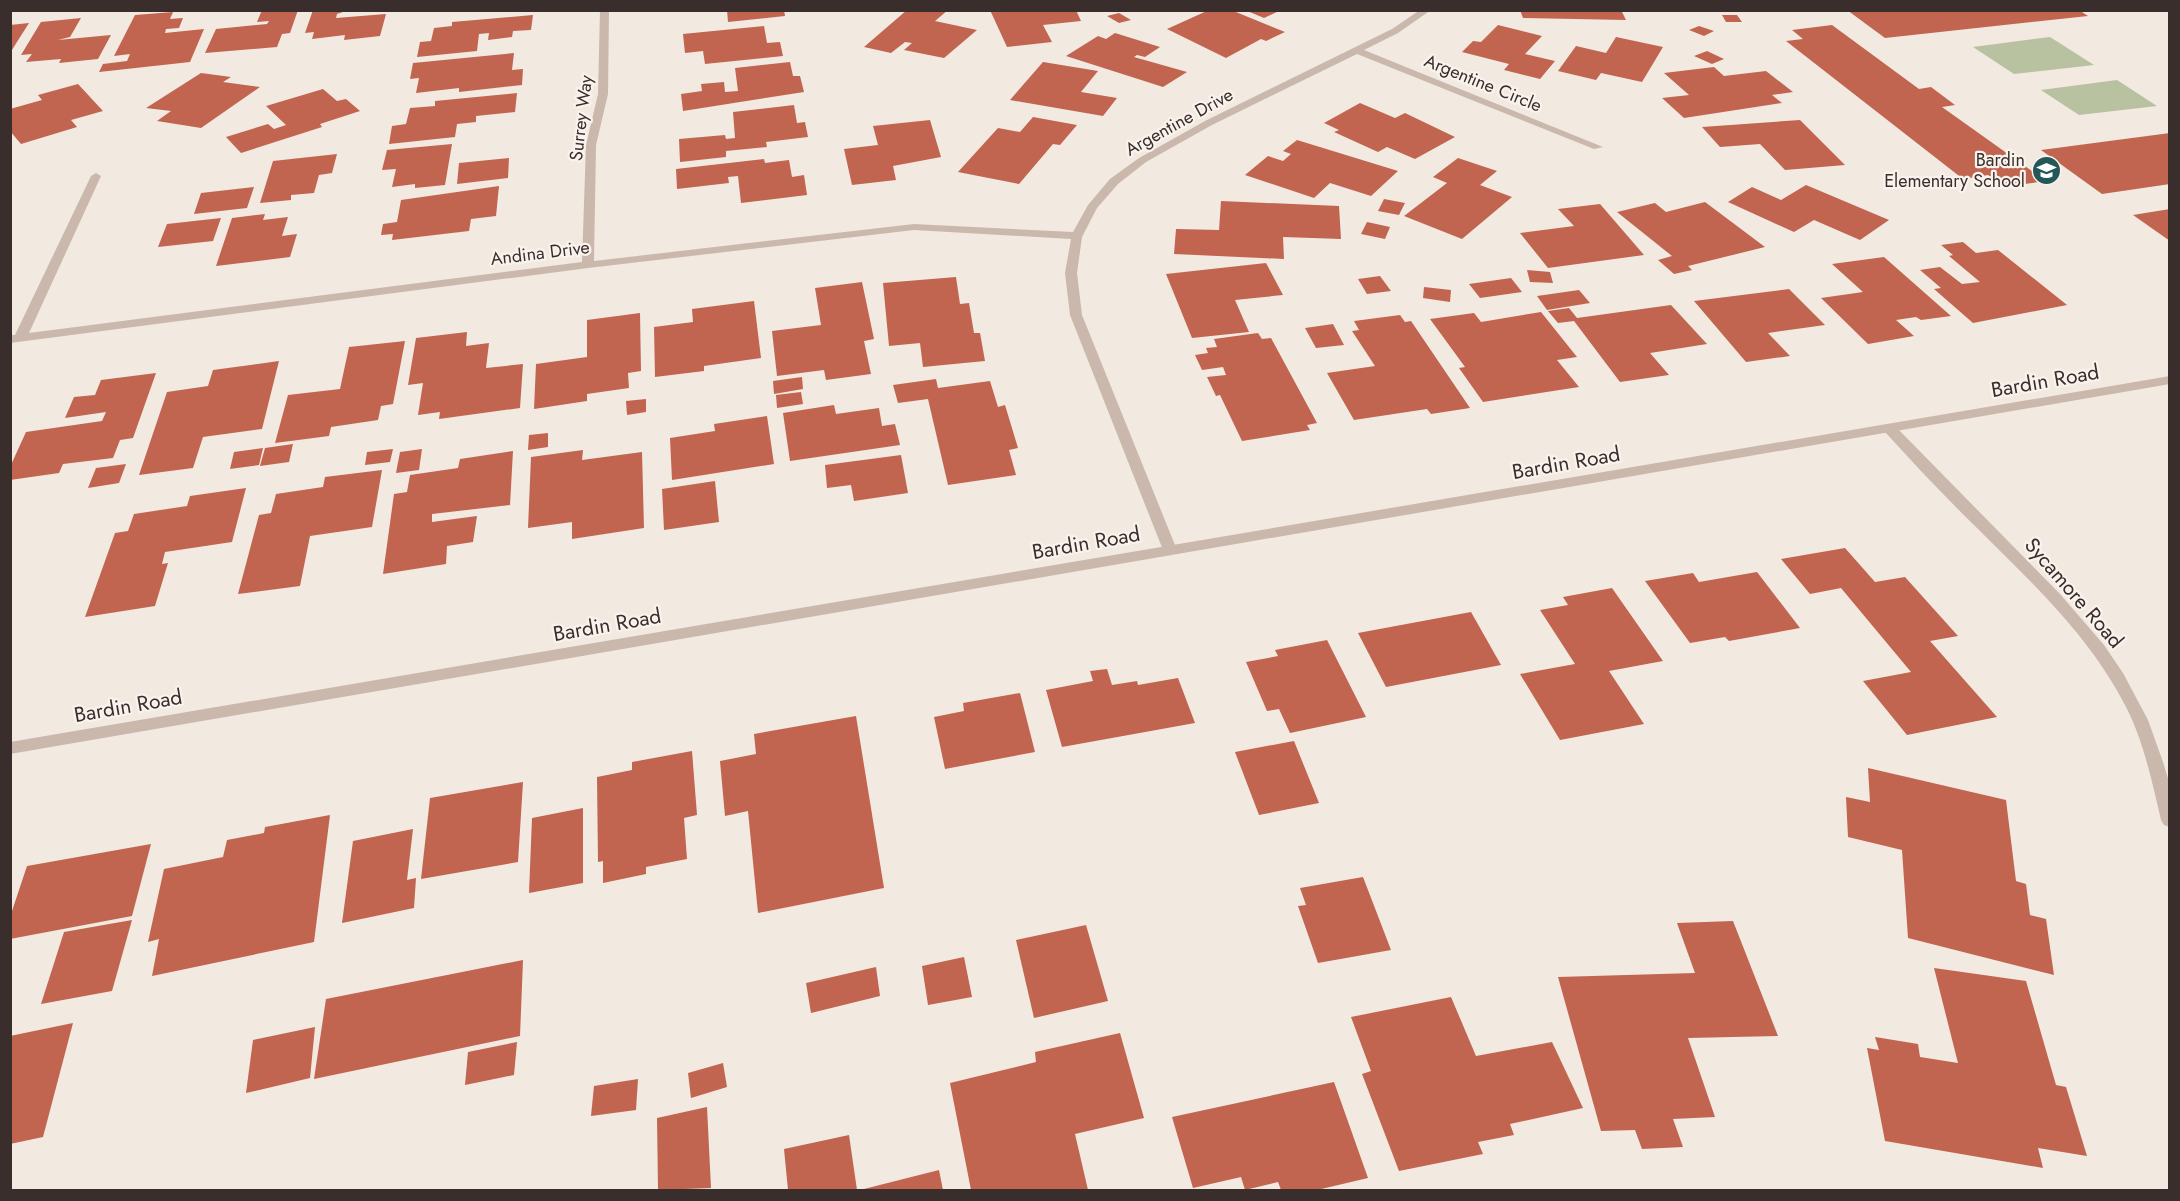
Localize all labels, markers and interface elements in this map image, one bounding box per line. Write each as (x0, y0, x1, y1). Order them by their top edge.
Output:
street label: Argentine Circle (1420, 48, 1546, 118)
street label: Surrey Way (563, 74, 599, 162)
street label: Argentine Drive (1120, 82, 1238, 162)
place label: Bardin Elementary School (1884, 147, 2025, 194)
school or university icon: Bardin Elementary School (2030, 154, 2062, 186)
street label: Andina Drive (489, 234, 591, 272)
street label: Bardin Road (1989, 357, 2101, 405)
street label: Bardin Road (1510, 439, 1622, 487)
street label: Bardin Road (1030, 519, 1142, 567)
street label: Sycamore Road (2018, 531, 2130, 655)
street label: Bardin Road (551, 601, 663, 649)
street label: Bardin Road (72, 682, 184, 730)

